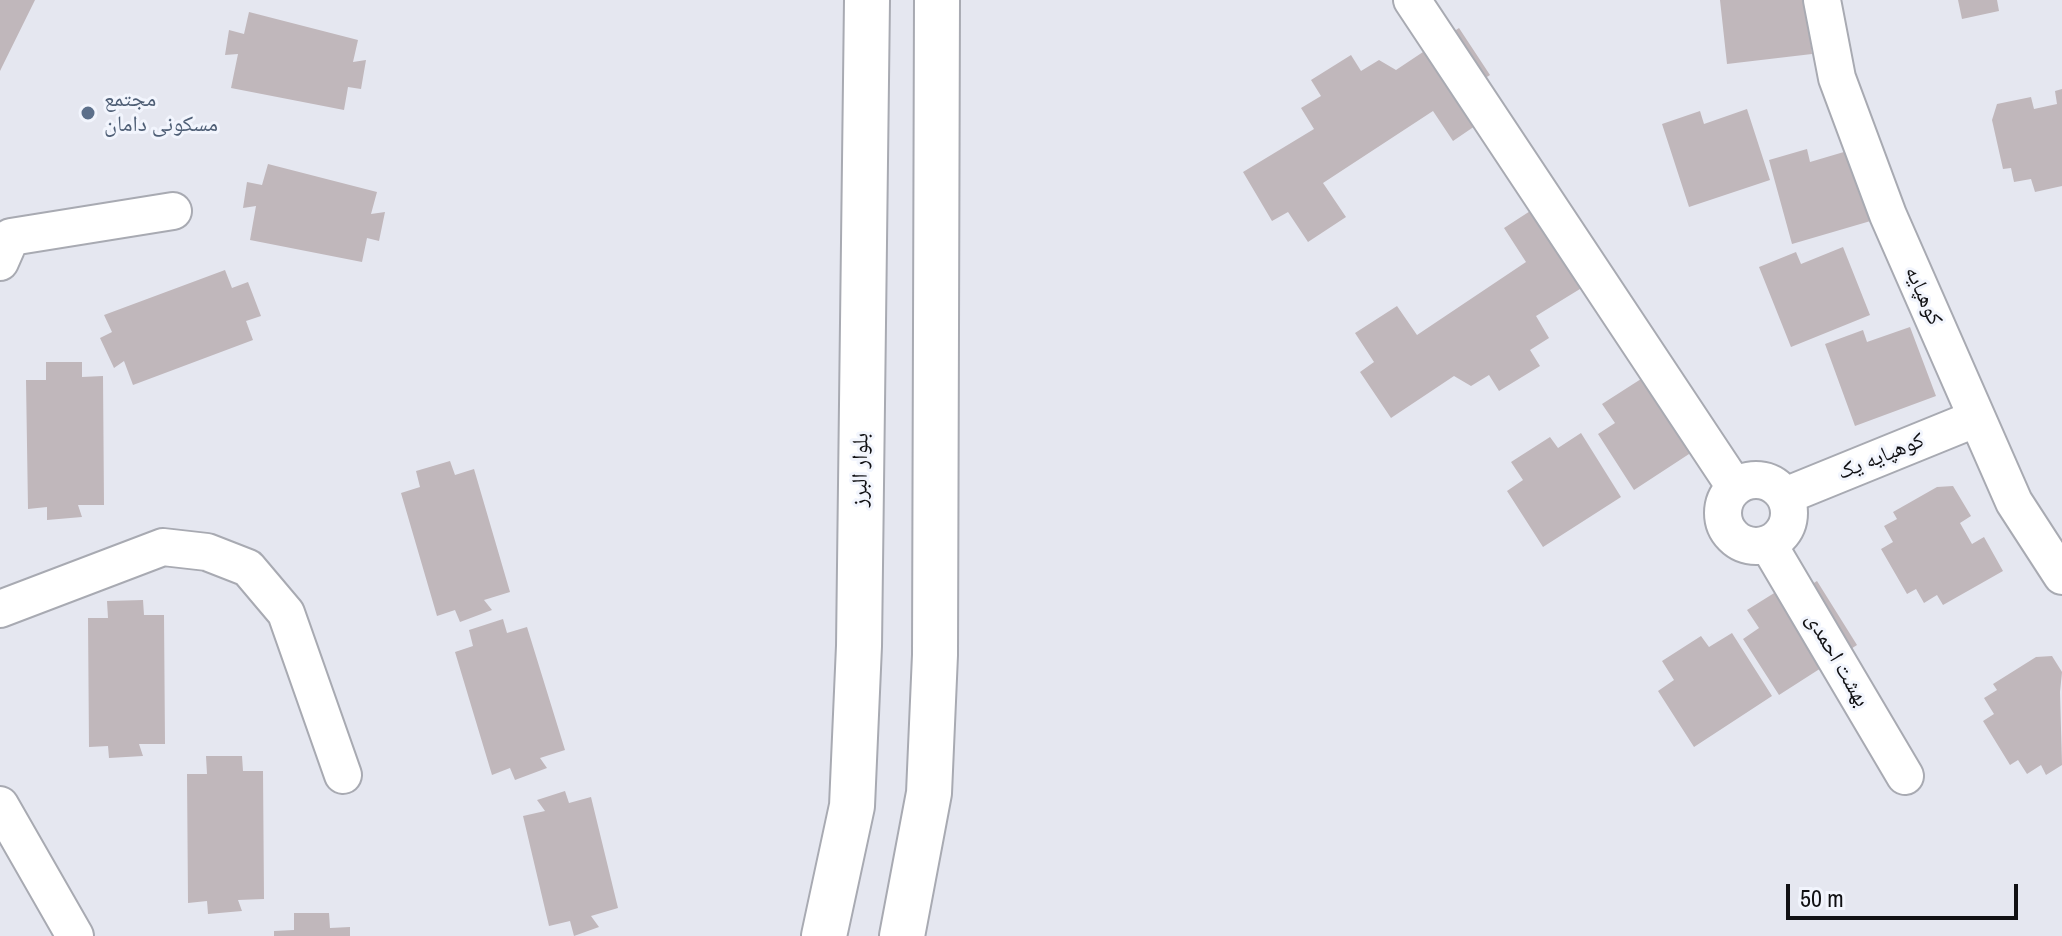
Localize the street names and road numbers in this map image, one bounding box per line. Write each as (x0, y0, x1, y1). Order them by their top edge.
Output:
street label: کوهپایه (1898, 263, 1948, 329)
street label: کوهپایه یک (1834, 428, 1928, 486)
street label: بلوار البرز (847, 433, 875, 507)
street label: بهشت احمدی (1799, 608, 1875, 712)

